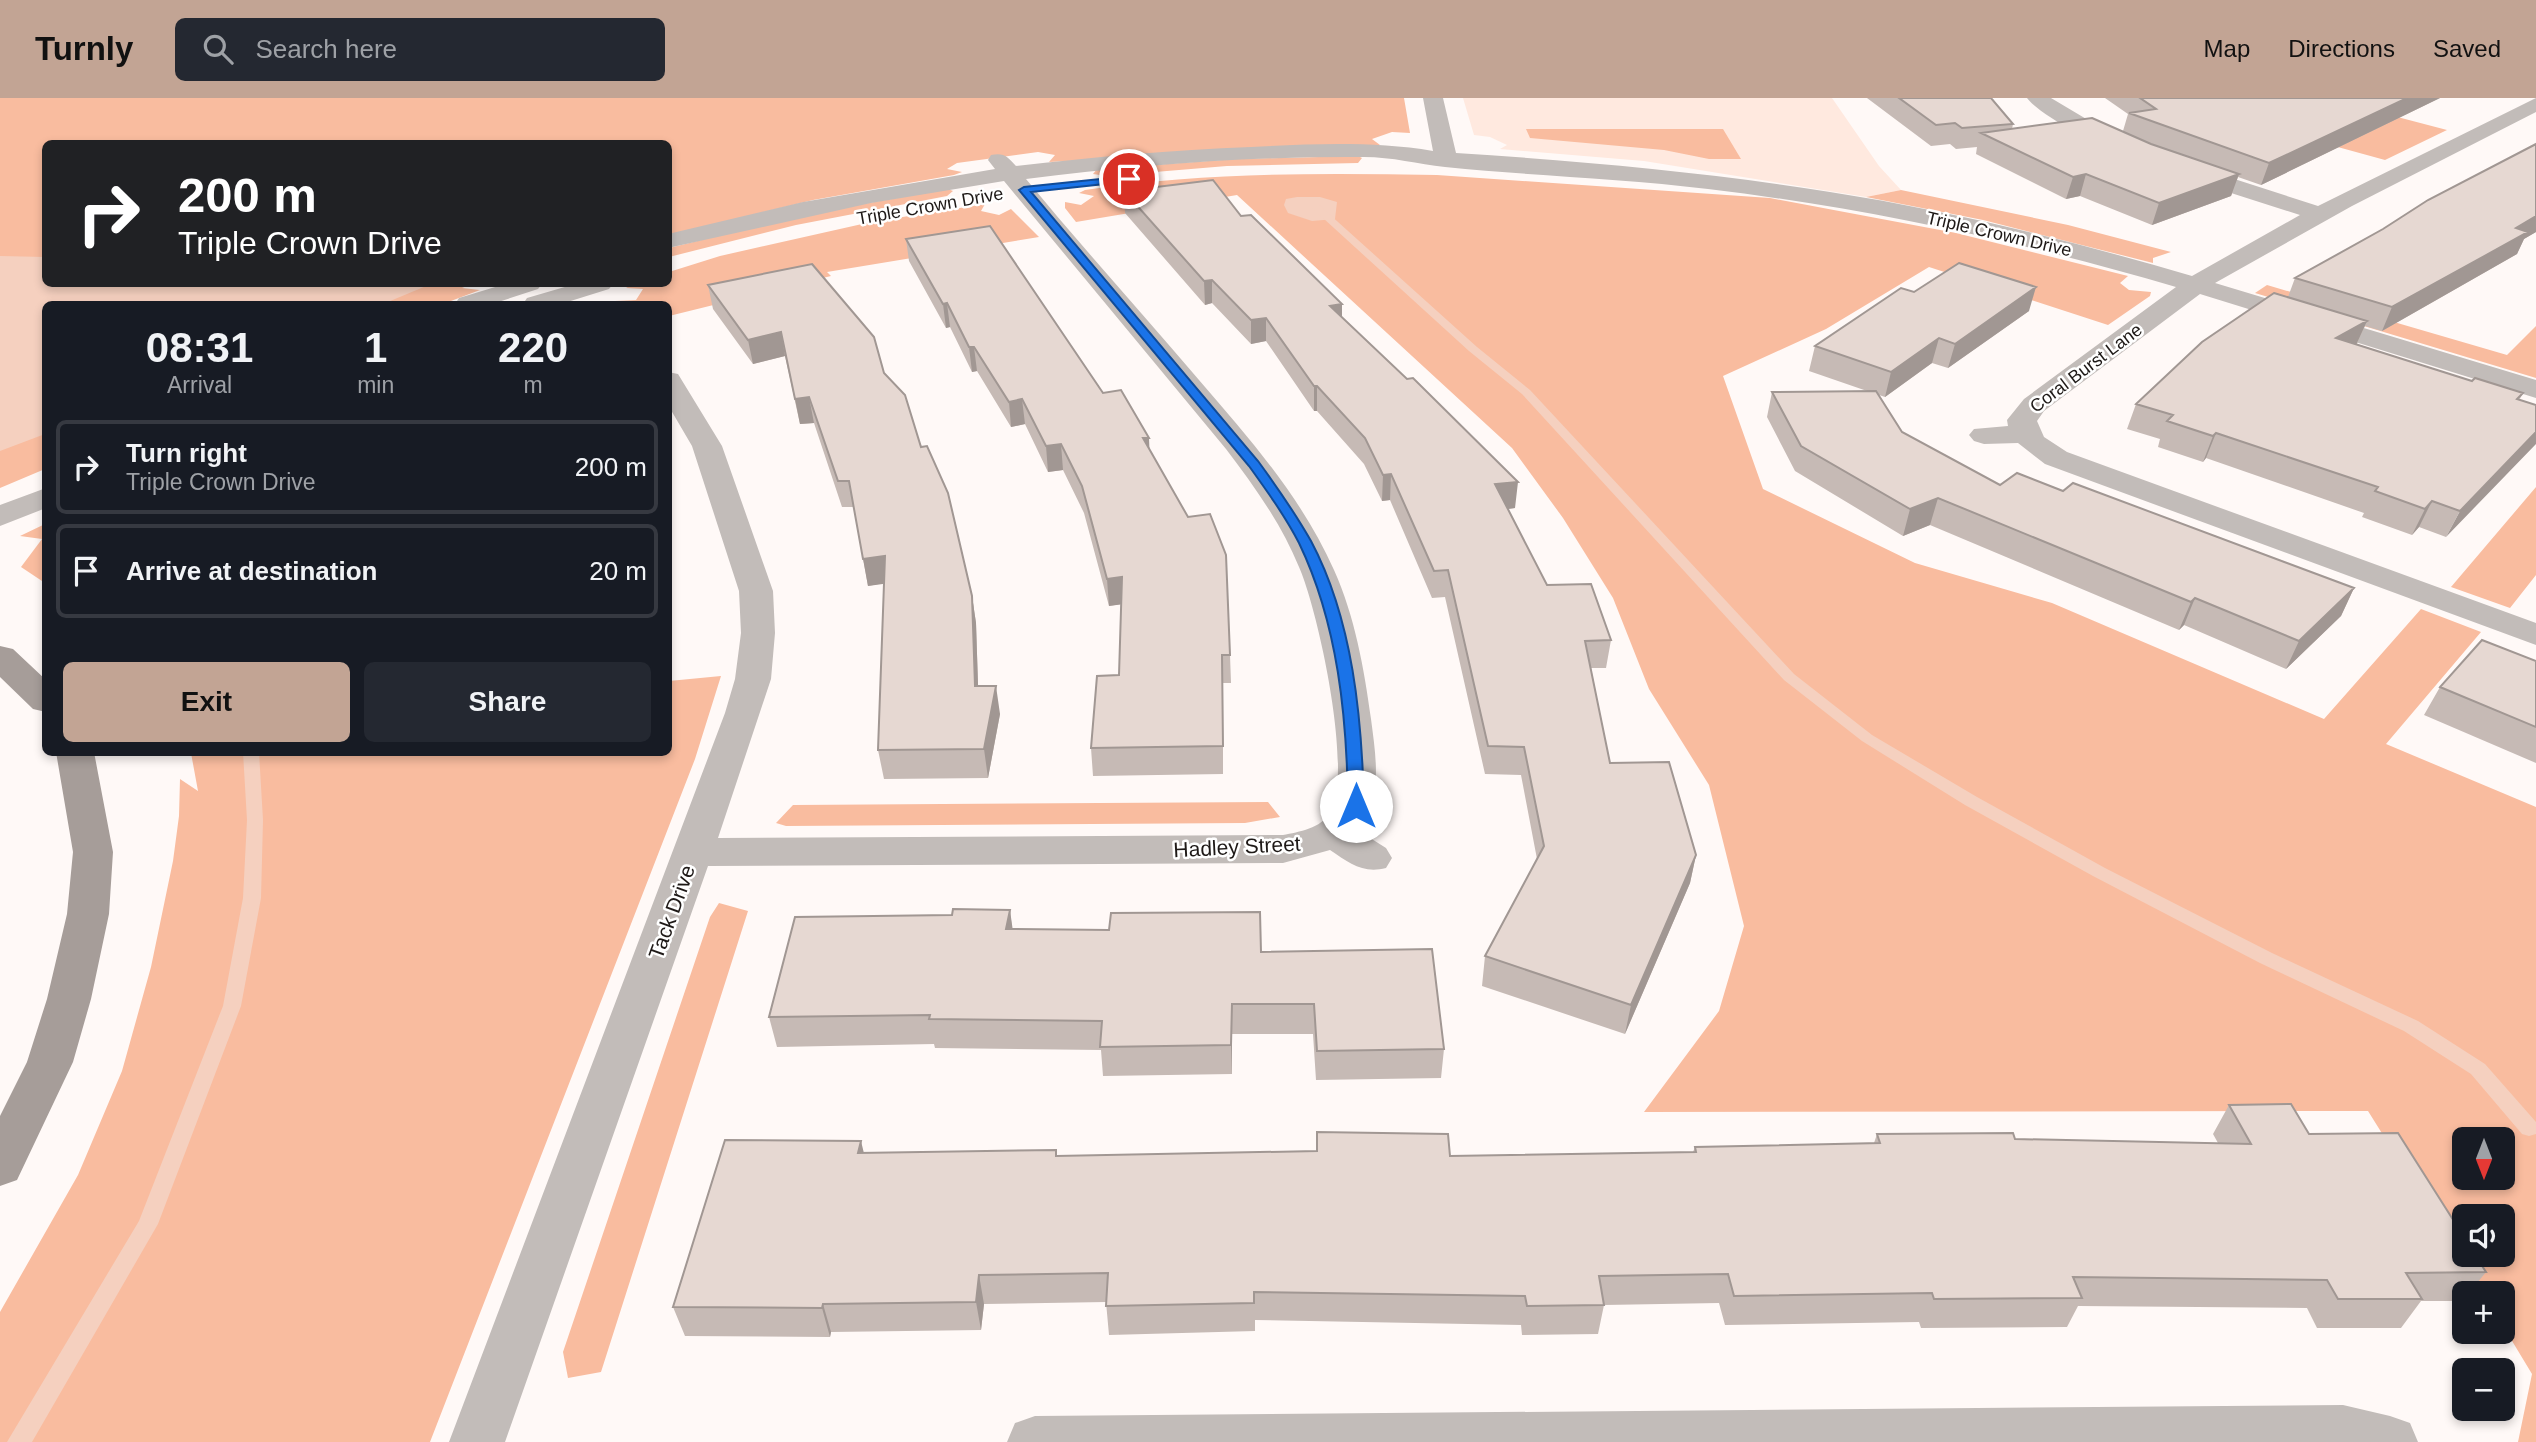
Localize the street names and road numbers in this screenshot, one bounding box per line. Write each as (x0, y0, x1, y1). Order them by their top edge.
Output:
street label: Triple Crown Drive (855, 183, 1005, 229)
street label: Triple Crown Drive (1924, 208, 2074, 260)
street label: Coral Burst Lane (2026, 319, 2146, 417)
street label: Hadley Street (1173, 832, 1301, 861)
street label: Tack Drive (644, 862, 699, 962)

